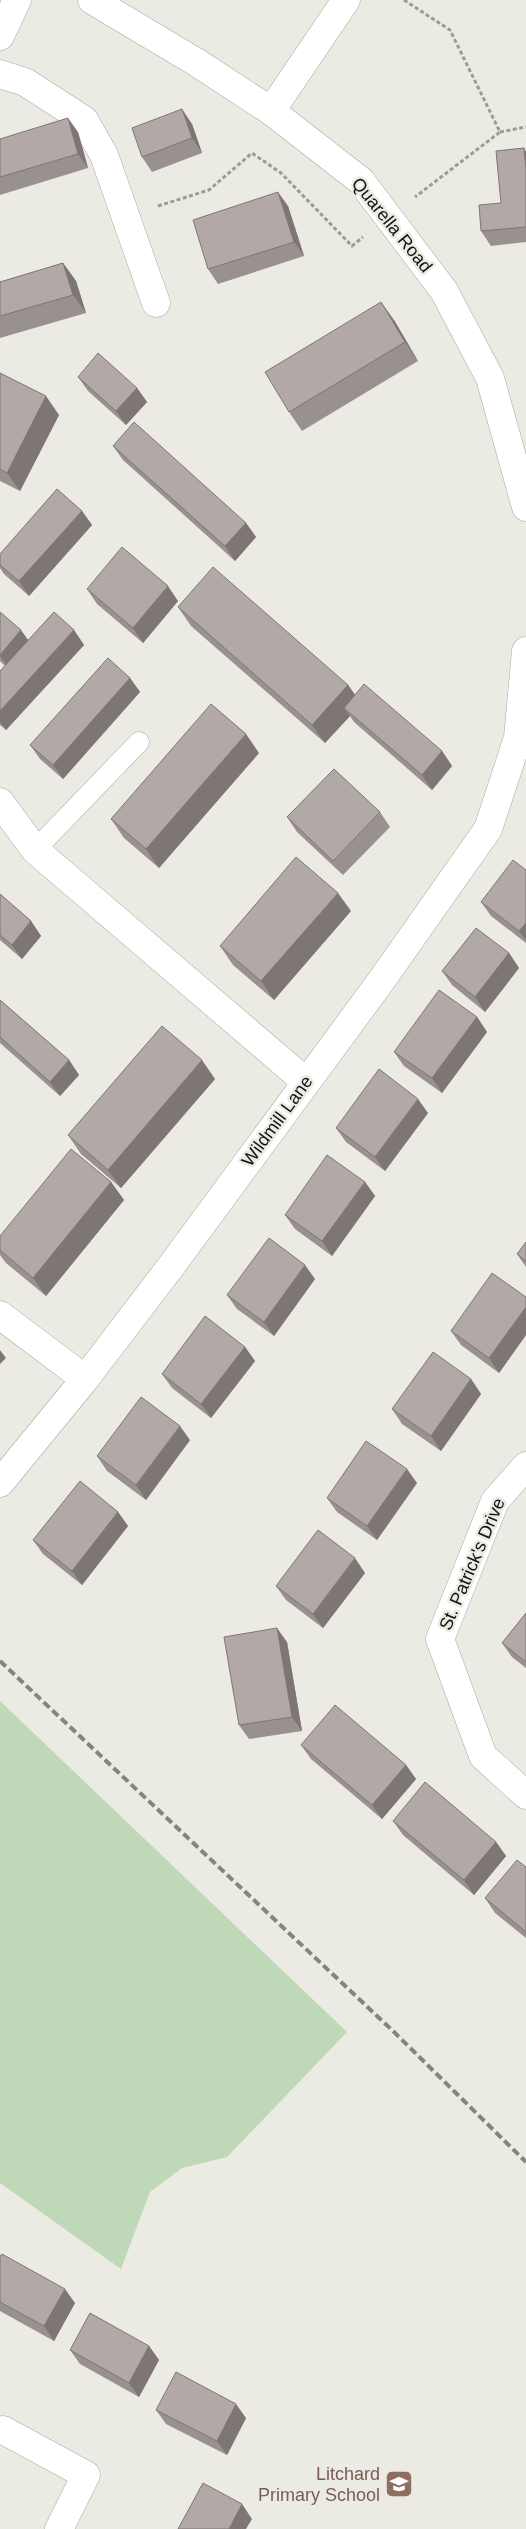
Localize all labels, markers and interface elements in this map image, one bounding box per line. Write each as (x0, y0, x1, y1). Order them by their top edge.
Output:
street label: Quarella Road (348, 174, 436, 276)
street label: Wildmill Lane (237, 1072, 317, 1170)
street label: St. Patrick's Drive (435, 1495, 509, 1633)
place label: Litchard Primary School (258, 2464, 380, 2505)
school or university icon: Litchard Primary School (384, 2469, 414, 2499)

